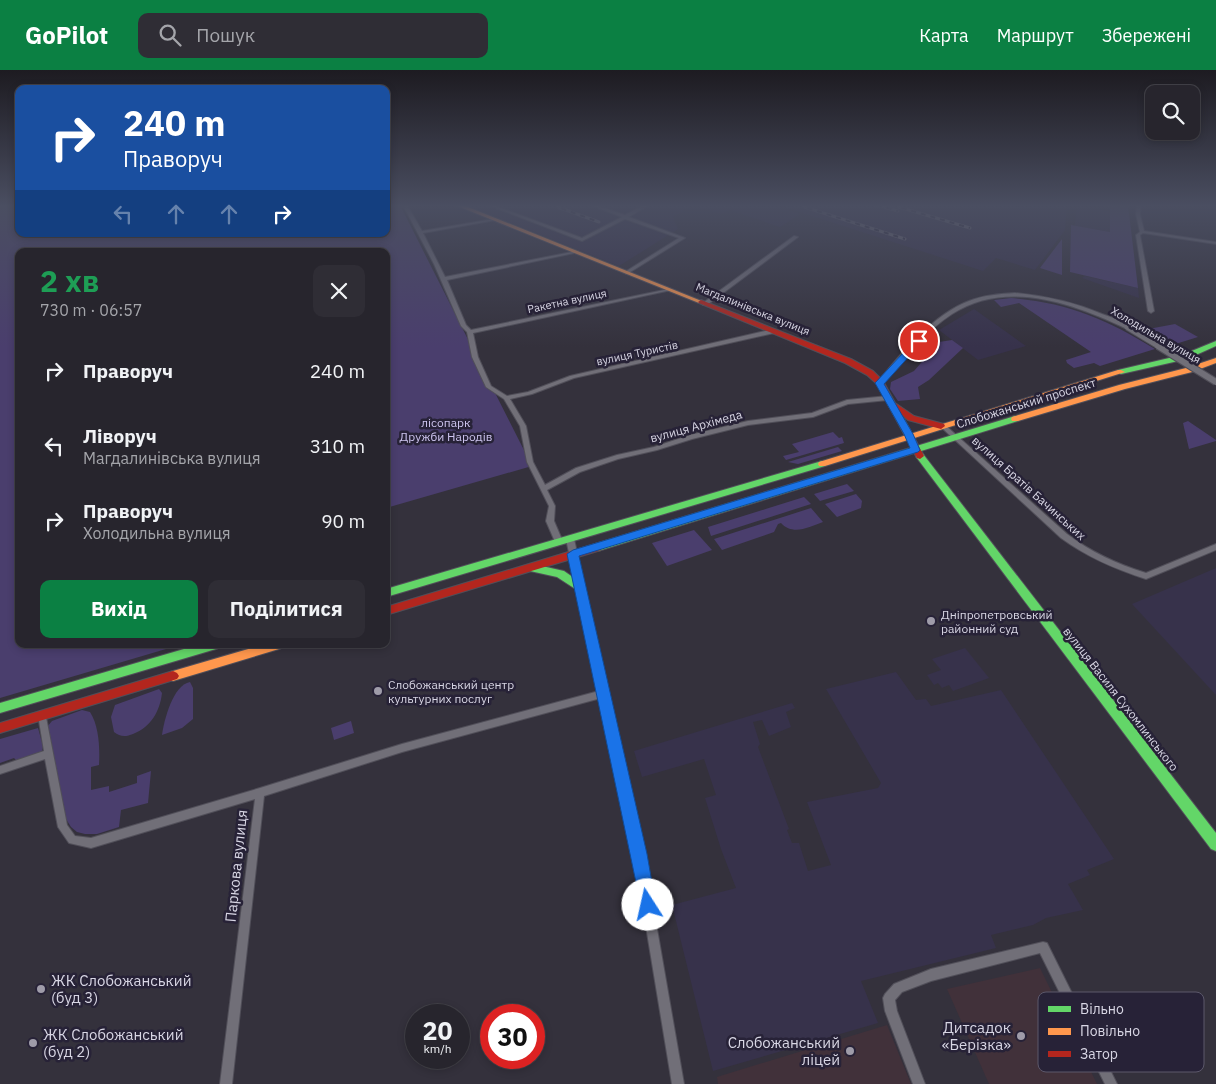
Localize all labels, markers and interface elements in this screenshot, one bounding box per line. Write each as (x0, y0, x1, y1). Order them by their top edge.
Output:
search box (138, 13, 488, 58)
text: GoPilot (25, 19, 108, 51)
icon: search (156, 21, 184, 49)
text: Пошук (196, 23, 255, 47)
text: Карта (919, 24, 969, 47)
text: Маршрут (997, 24, 1074, 47)
text: Збережені (1102, 24, 1191, 47)
map controls (1145, 85, 1200, 140)
button: search (1145, 85, 1200, 140)
text: 240 m (123, 100, 226, 146)
icon: right (40, 105, 105, 170)
text: Праворуч (123, 144, 223, 173)
icon: left (109, 200, 137, 228)
icon: ahead (162, 200, 190, 228)
icon: ahead (215, 200, 243, 228)
icon: right (268, 200, 296, 228)
text: 2 хв (40, 261, 99, 300)
button: close (313, 265, 365, 317)
street label: Магдалинівська вулиця (694, 280, 812, 338)
street label: Ракетна вулиця (526, 286, 608, 316)
text: 730 m · 06:57 (40, 300, 142, 320)
street label: Холодильна вулиця (1109, 304, 1203, 366)
pin (898, 320, 940, 362)
icon: arrive (905, 327, 933, 355)
street label: вулиця Туристів (595, 338, 679, 368)
icon: right (40, 357, 68, 385)
text: Праворуч (83, 359, 173, 383)
text: 240 m (310, 359, 365, 383)
street label: Слобожанський проспект (954, 375, 1098, 431)
street label: вулиця Архімеда (648, 406, 744, 446)
park label: лісопарк Дружби Народів (400, 415, 492, 444)
text: Ліворуч (83, 424, 157, 448)
icon: left (40, 432, 68, 460)
street label: вулиця Братів Бачинських (969, 433, 1089, 543)
text: 310 m (310, 434, 365, 458)
text: Магдалинівська вулиця (83, 448, 260, 468)
text: Праворуч (83, 499, 173, 523)
icon: right (40, 507, 68, 535)
text: 90 m (321, 509, 365, 533)
text: Холодильна вулиця (83, 523, 231, 543)
button: Вихід (40, 580, 198, 638)
button: Поділитися (208, 580, 365, 638)
place label: Дніпропетровський районний суд (941, 607, 1053, 636)
marker: Дніпропетровський районний суд (925, 615, 937, 627)
street label: вулиця Василя Сухомлинського (1060, 624, 1182, 774)
place label: Слобожанський центр культурних послуг (388, 677, 514, 706)
marker: Слобожанський центр культурних послуг (372, 685, 384, 697)
street label: Паркова вулиця (221, 809, 251, 923)
position arrow (621, 878, 673, 930)
place label: ЖК Слобожанський (буд 3) (51, 971, 192, 1007)
marker: ЖК Слобожанський (буд 3) (35, 983, 47, 995)
legend (1038, 992, 1204, 1072)
text: Вільно (1080, 1000, 1124, 1018)
speed limit sign: 30 (480, 1004, 545, 1069)
text: 20 (422, 1014, 453, 1047)
place label: Дитсадок «Берізка» (942, 1018, 1011, 1054)
text: Повільно (1080, 1022, 1140, 1040)
place label: ЖК Слобожанський (буд 2) (43, 1025, 184, 1061)
marker: Дитсадок «Берізка» (1015, 1030, 1027, 1042)
place label: Слобожанський ліцей (728, 1033, 840, 1069)
marker: ЖК Слобожанський (буд 2) (27, 1037, 39, 1049)
text: km/h (423, 1041, 452, 1056)
marker: Слобожанський ліцей (844, 1045, 856, 1057)
text: Затор (1080, 1045, 1118, 1063)

